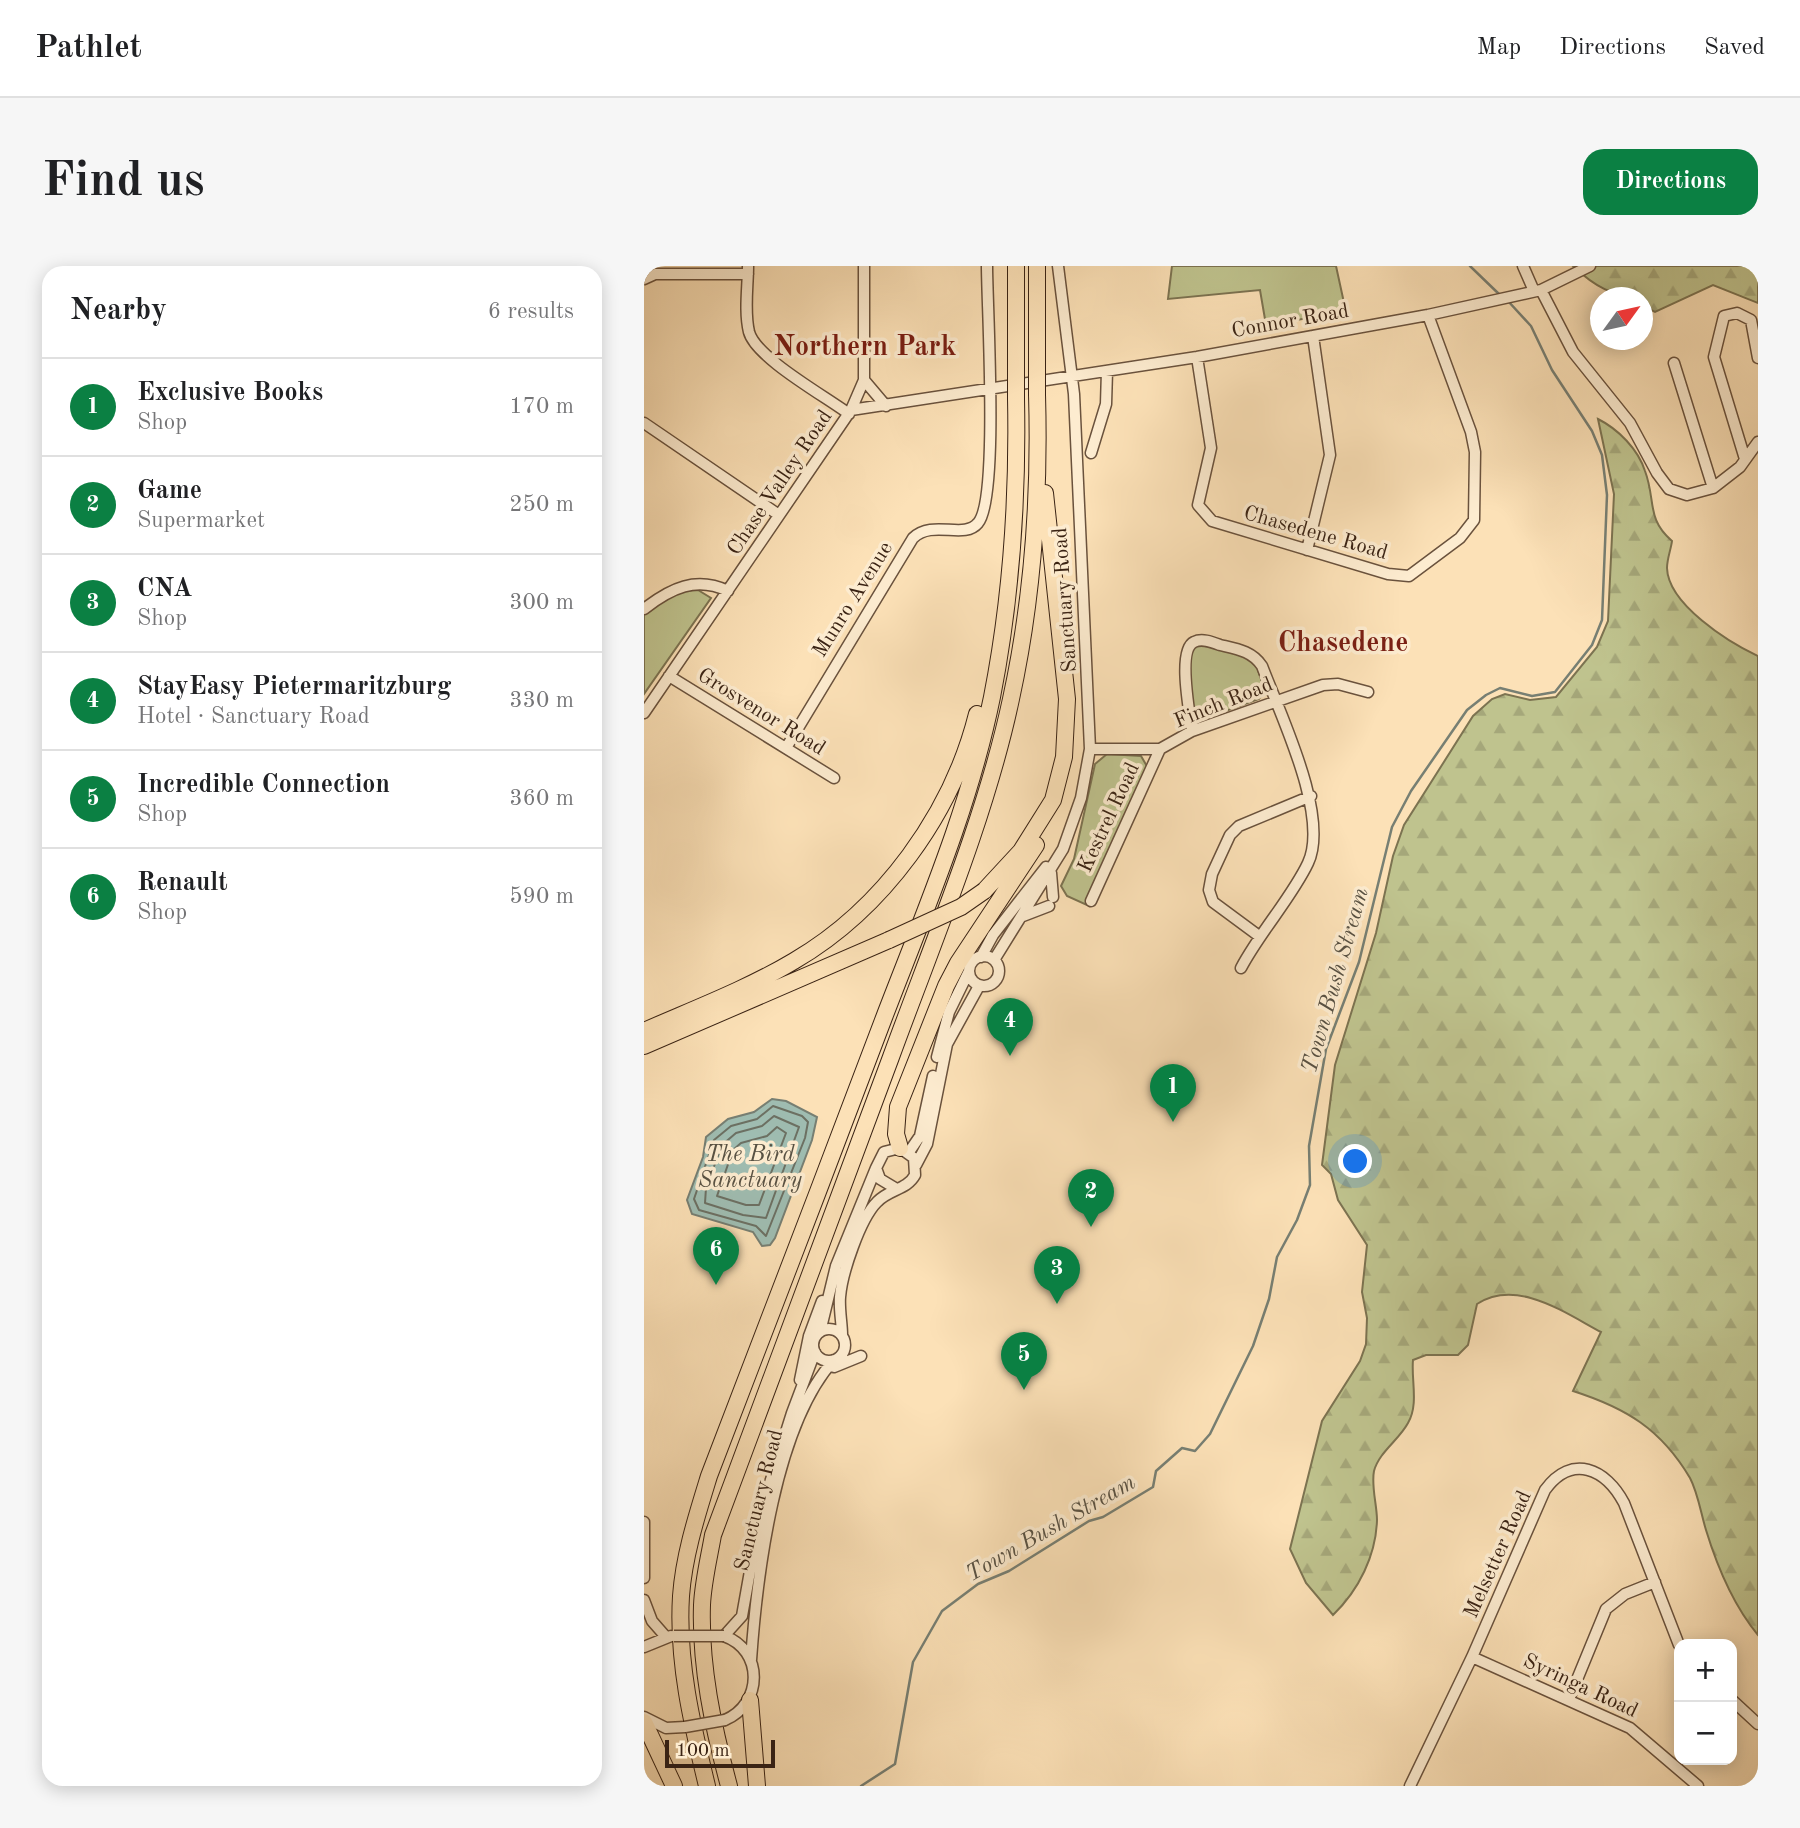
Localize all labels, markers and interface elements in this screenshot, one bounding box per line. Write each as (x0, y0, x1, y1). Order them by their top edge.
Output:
text: Pathlet (35, 32, 142, 65)
text: Map (1477, 36, 1521, 60)
text: Directions (1559, 36, 1666, 60)
text: Saved (1704, 36, 1765, 60)
button: Directions (1583, 149, 1758, 215)
text: Find us (42, 158, 205, 207)
north arrow (1590, 287, 1653, 350)
text: Nearby (70, 296, 167, 326)
text: 6 results (488, 300, 574, 323)
street label: Connor Road (1230, 301, 1351, 342)
district label: Northern Park (774, 334, 957, 362)
text: Exclusive Books (137, 380, 323, 406)
text: 1 (86, 395, 100, 418)
text: 170 m (509, 395, 574, 418)
street label: Chase Valley Road (724, 406, 837, 559)
text: Shop (137, 411, 187, 434)
text: Game (137, 478, 202, 504)
text: 2 (86, 493, 100, 516)
text: 250 m (509, 493, 574, 516)
street label: Chasedene Road (1241, 503, 1390, 564)
text: Supermarket (137, 509, 265, 532)
street label: Sanctuary Road (1050, 527, 1081, 673)
street label: Munro Avenue (809, 538, 897, 661)
text: CNA (137, 576, 192, 602)
text: 3 (86, 591, 100, 614)
text: 300 m (509, 591, 574, 614)
text: Shop (137, 607, 187, 630)
district label: Chasedene (1278, 630, 1408, 658)
street label: Grosvenor Road (694, 665, 829, 760)
text: StayEasy Pietermaritzburg (137, 674, 451, 700)
street label: Finch Road (1171, 674, 1276, 733)
text: 4 (86, 689, 100, 712)
text: 330 m (509, 689, 574, 712)
text: Hotel · Sanctuary Road (137, 705, 370, 728)
street label: Kestrel Road (1075, 759, 1144, 876)
text: Incredible Connection (137, 772, 390, 798)
text: 5 (86, 787, 100, 810)
text: 360 m (509, 787, 574, 810)
text: Shop (137, 803, 187, 826)
text: Renault (137, 870, 228, 896)
text: 6 (86, 885, 100, 908)
text: 590 m (509, 885, 574, 908)
water label: Town Bush Stream (1298, 885, 1373, 1076)
text: Shop (137, 901, 187, 924)
pin: 4 (987, 998, 1033, 1056)
pin: 1 (1150, 1064, 1196, 1122)
water label: The Bird Sanctuary (698, 1143, 802, 1193)
your location (1338, 1144, 1372, 1178)
pin: 2 (1068, 1169, 1114, 1227)
pin: 6 (693, 1227, 739, 1285)
pin: 3 (1034, 1246, 1080, 1304)
pin: 5 (1001, 1332, 1047, 1390)
street label: Sanctuary Road (732, 1427, 787, 1573)
water label: Town Bush Stream (962, 1471, 1139, 1586)
street label: Melsetter Road (1461, 1488, 1536, 1622)
map controls (1674, 1639, 1737, 1765)
button: + (1674, 1639, 1737, 1702)
street label: Syringa Road (1520, 1651, 1641, 1722)
button: − (1674, 1702, 1737, 1765)
scale bar (665, 1737, 775, 1769)
text: 100 m (676, 1742, 729, 1761)

